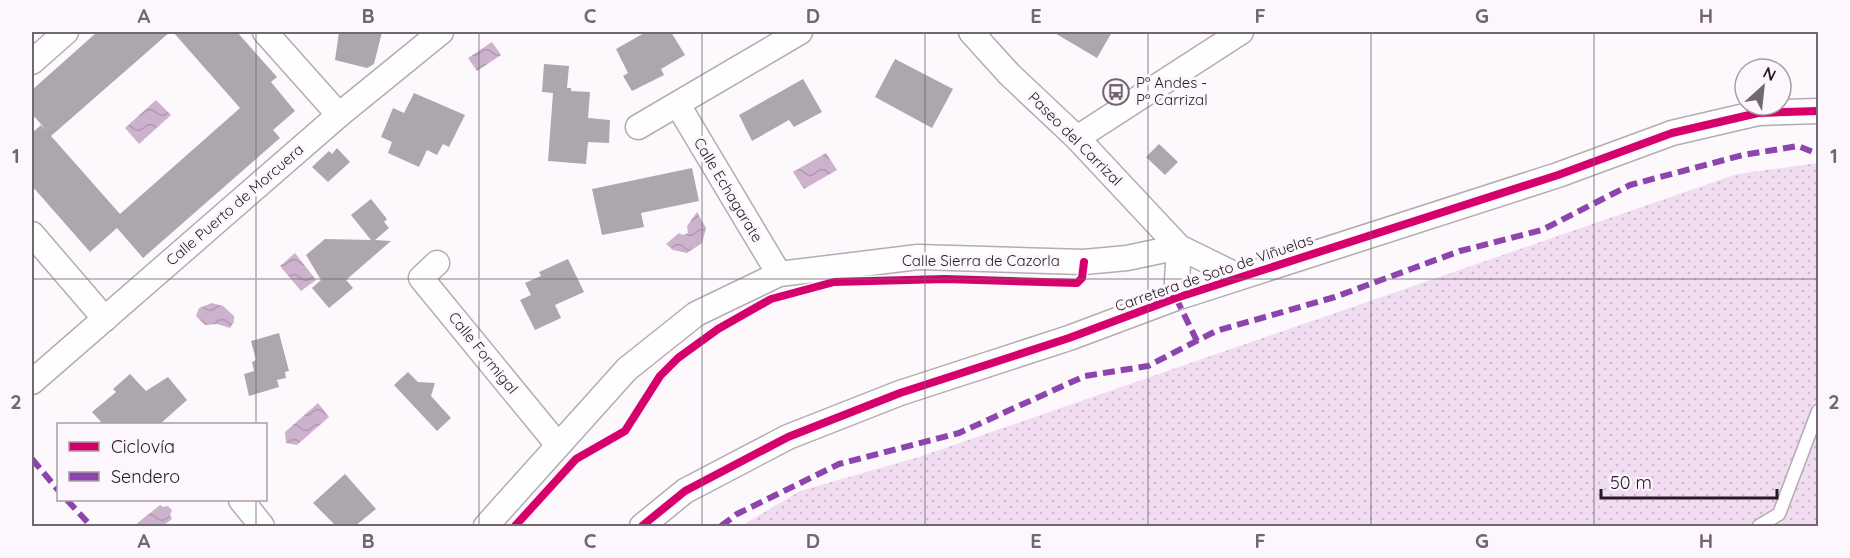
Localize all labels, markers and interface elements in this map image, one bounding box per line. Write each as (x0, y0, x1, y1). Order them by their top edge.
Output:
text: A (138, 3, 151, 28)
text: B (361, 3, 375, 28)
text: C (584, 3, 597, 28)
text: D (806, 3, 820, 28)
text: E (1030, 3, 1042, 28)
text: F (1254, 3, 1266, 28)
text: G (1475, 3, 1489, 28)
text: H (1699, 3, 1713, 28)
north arrow (1733, 57, 1793, 117)
text: N (1760, 62, 1780, 85)
place label: Pº Andes - Pº Carrizal (1136, 73, 1208, 109)
bus stop icon: Pº Andes - Pº Carrizal (1101, 77, 1131, 107)
street label: Paseo del Carrizal (1024, 88, 1126, 190)
street label: Calle Echagarate (690, 134, 767, 245)
street label: Calle Puerto de Morcuera (162, 140, 307, 270)
text: 1 (12, 143, 20, 168)
text: 1 (1830, 143, 1838, 168)
street label: Carretera de Soto de Viñuelas (1112, 230, 1315, 315)
street label: Calle Sierra de Cazorla (902, 251, 1060, 270)
street label: Calle Formigal (445, 308, 522, 398)
text: 2 (10, 389, 22, 414)
text: 2 (1828, 389, 1840, 414)
legend (57, 423, 267, 501)
text: Ciclovía (111, 435, 175, 458)
scale bar (1601, 462, 1776, 500)
text: Sendero (111, 465, 180, 488)
text: 50 m (1610, 471, 1652, 494)
text: A (138, 528, 151, 553)
text: B (361, 528, 375, 553)
text: C (584, 528, 597, 553)
text: D (806, 528, 820, 553)
text: E (1030, 528, 1042, 553)
text: F (1254, 528, 1266, 553)
text: G (1475, 528, 1489, 553)
text: H (1699, 528, 1713, 553)

